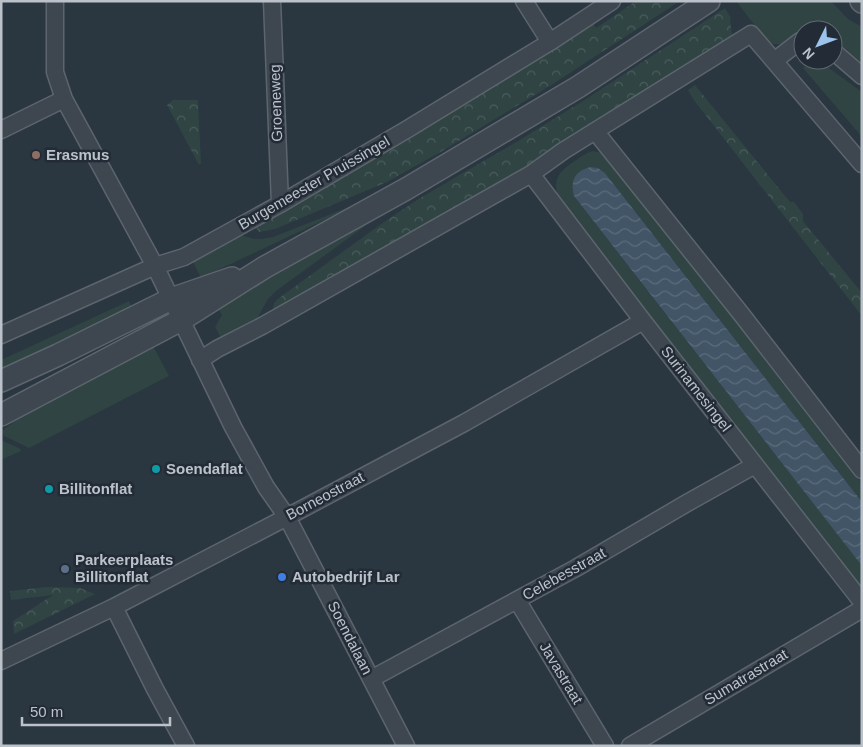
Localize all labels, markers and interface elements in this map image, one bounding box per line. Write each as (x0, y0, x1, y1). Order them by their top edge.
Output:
north arrow (793, 20, 843, 70)
text: N (799, 45, 818, 63)
street label: Groeneweg (266, 64, 285, 142)
street label: Burgemeester Pruissingel (235, 132, 392, 233)
place label: Erasmus (46, 146, 109, 163)
marker: Erasmus (30, 149, 42, 161)
street label: Surinamesingel (658, 343, 735, 435)
place label: Soendaflat (166, 460, 243, 477)
marker: Soendaflat (150, 463, 162, 475)
street label: Borneostraat (283, 468, 367, 523)
place label: Billitonflat (59, 480, 132, 497)
marker: Billitonflat (43, 483, 55, 495)
street label: Celebesstraat (519, 543, 609, 603)
place label: Parkeerplaats Billitonflat (75, 551, 173, 585)
marker: Parkeerplaats Billitonflat (59, 563, 71, 575)
place label: Autobedrijf Lar (292, 568, 400, 585)
marker: Autobedrijf Lar (276, 571, 288, 583)
street label: Soendalaan (325, 598, 376, 677)
street label: Javastraat (536, 639, 587, 707)
street label: Sumatrastraat (701, 645, 791, 708)
scale bar (22, 694, 170, 726)
text: 50 m (30, 703, 63, 720)

